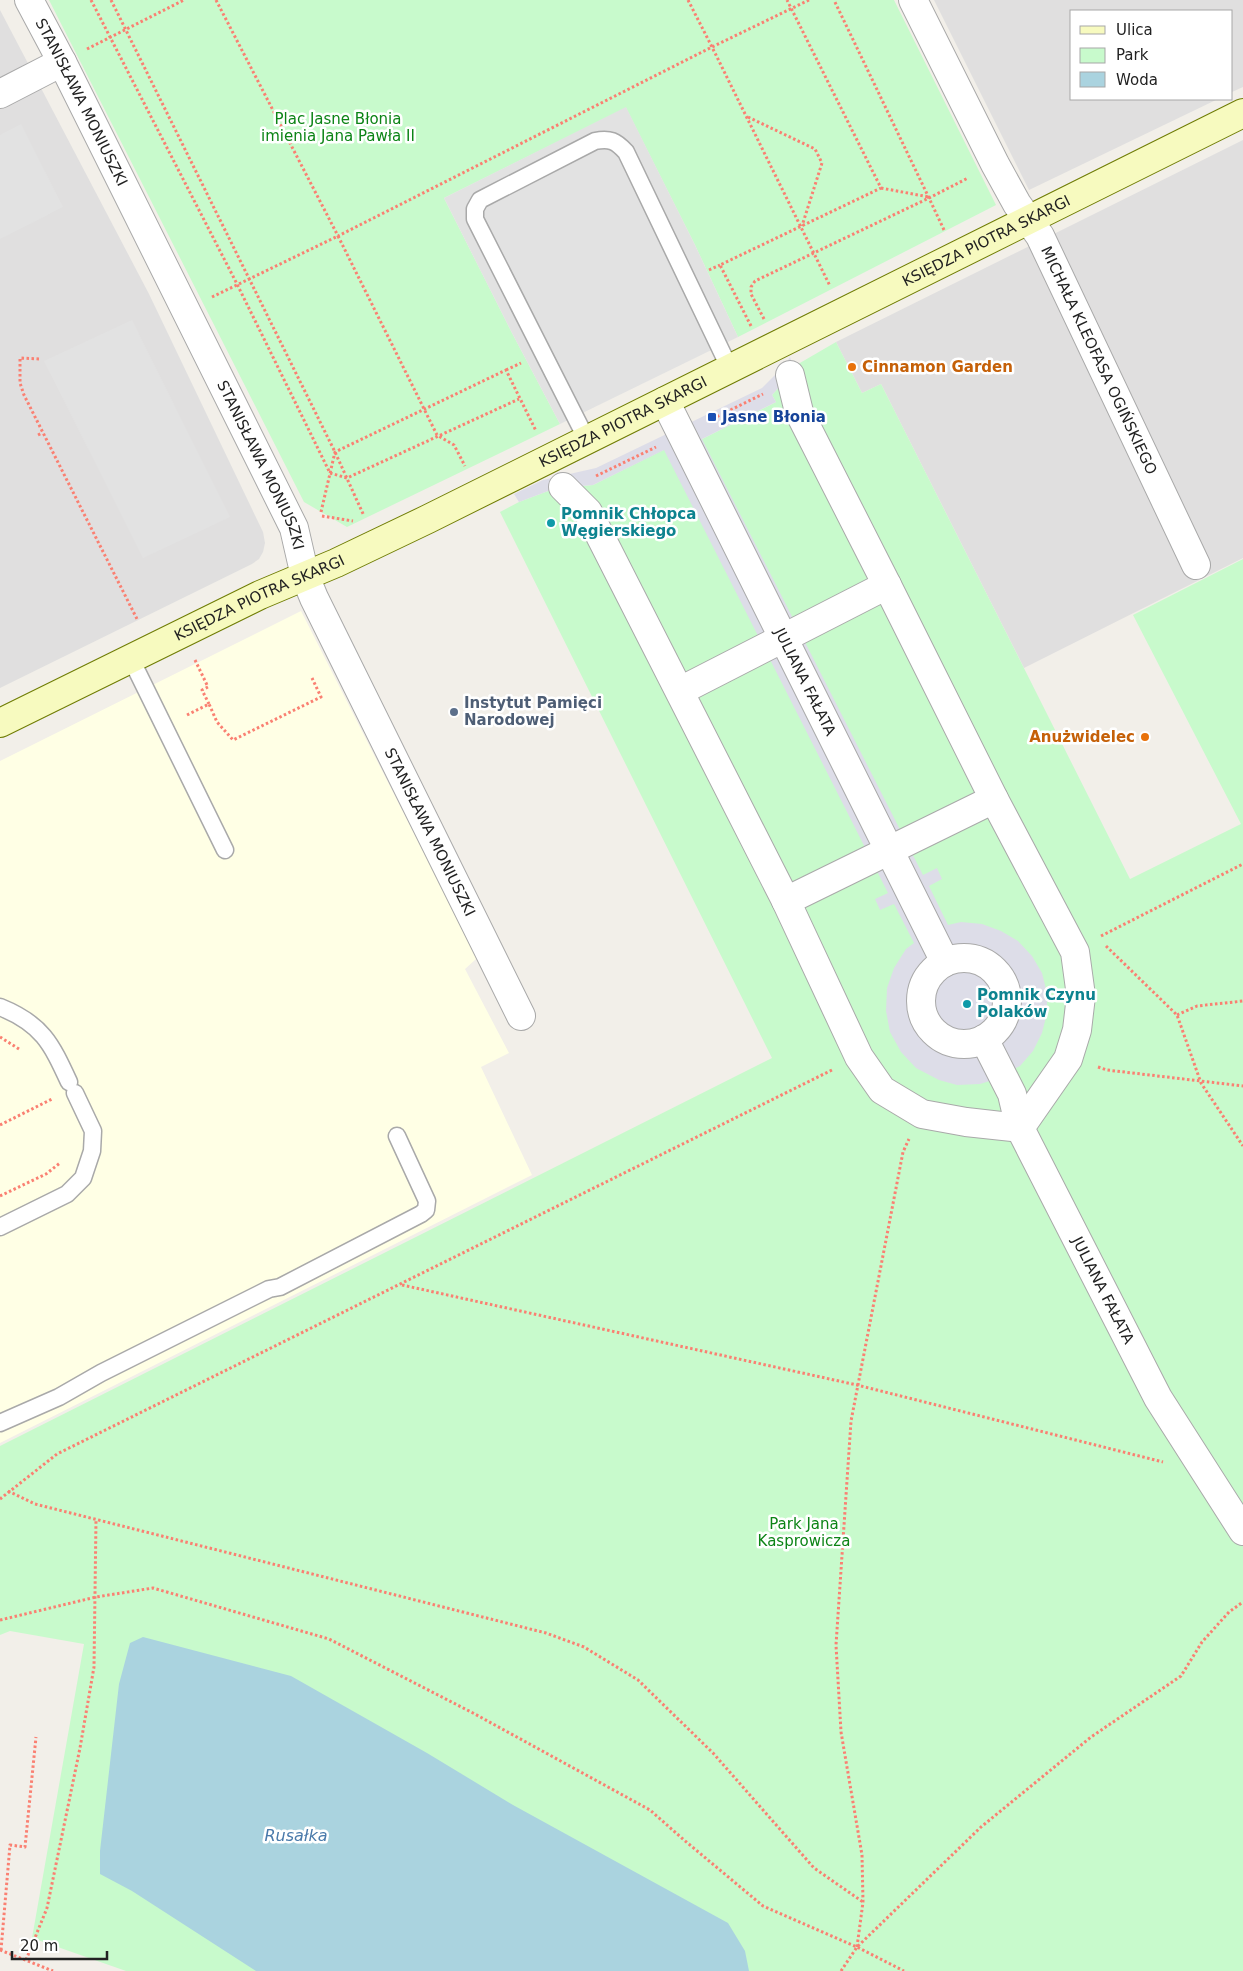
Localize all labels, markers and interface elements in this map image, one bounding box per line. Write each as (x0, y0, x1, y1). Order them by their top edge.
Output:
legend (1070, 10, 1233, 100)
street label: STANISŁAWA MONIUSZKI (32, 15, 131, 189)
text: Ulica (1116, 21, 1153, 39)
text: Park (1116, 46, 1149, 64)
text: Woda (1116, 71, 1158, 89)
park label: Plac Jasne Błonia imienia Jana Pawła II (261, 110, 415, 145)
street label: KSIĘDZA PIOTRA SKARGI (899, 191, 1073, 290)
street label: MICHAŁA KLEOFASA OGIŃSKIEGO (1037, 243, 1161, 477)
place label: Cinnamon Garden (862, 358, 1013, 376)
marker: Cinnamon Garden (846, 361, 858, 373)
street label: KSIĘDZA PIOTRA SKARGI (536, 373, 710, 471)
street label: STANISŁAWA MONIUSZKI (213, 378, 308, 551)
place label: Jasne Błonia (721, 408, 826, 426)
marker: Jasne Błonia (706, 411, 718, 423)
place label: Pomnik Chłopca Węgierskiego (561, 505, 696, 540)
marker: Pomnik Chłopca Węgierskiego (545, 517, 557, 529)
street label: KSIĘDZA PIOTRA SKARGI (171, 551, 347, 645)
street label: JULIANA FAŁATA (770, 624, 840, 739)
place label: Instytut Pamięci Narodowej (464, 694, 602, 729)
marker: Instytut Pamięci Narodowej (448, 706, 460, 718)
place label: Anużwidelec (1029, 728, 1135, 746)
marker: Anużwidelec (1139, 731, 1151, 743)
street label: STANISŁAWA MONIUSZKI (381, 745, 479, 919)
place label: Pomnik Czynu Polaków (977, 986, 1096, 1021)
marker: Pomnik Czynu Polaków (961, 998, 973, 1010)
street label: JULIANA FAŁATA (1068, 1233, 1138, 1348)
park label: Park Jana Kasprowicza (758, 1515, 850, 1550)
water label: Rusałka (264, 1826, 328, 1845)
scale bar (12, 1928, 108, 1960)
text: 20 m (20, 1937, 58, 1955)

